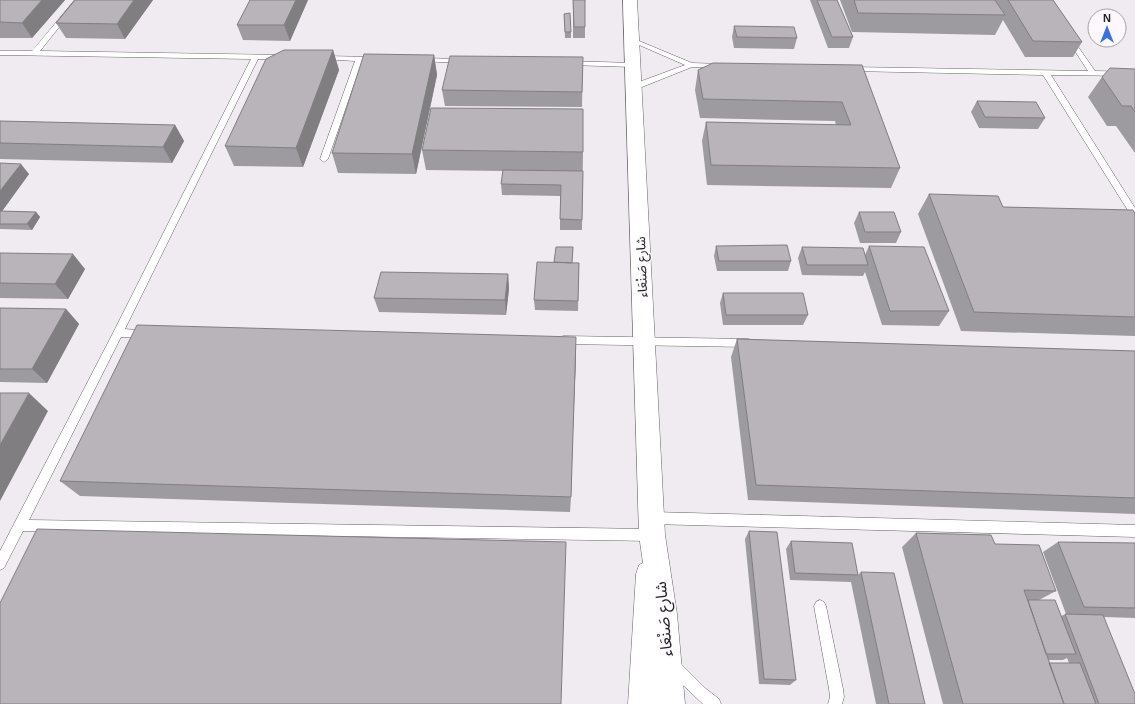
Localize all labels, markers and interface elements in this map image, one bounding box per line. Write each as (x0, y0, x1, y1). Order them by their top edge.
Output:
north arrow (1087, 8, 1127, 48)
text: N (1103, 12, 1111, 24)
street label: شارع صَنْعَاء (633, 236, 653, 298)
street label: شارع صَنْعَاء (652, 580, 679, 657)

